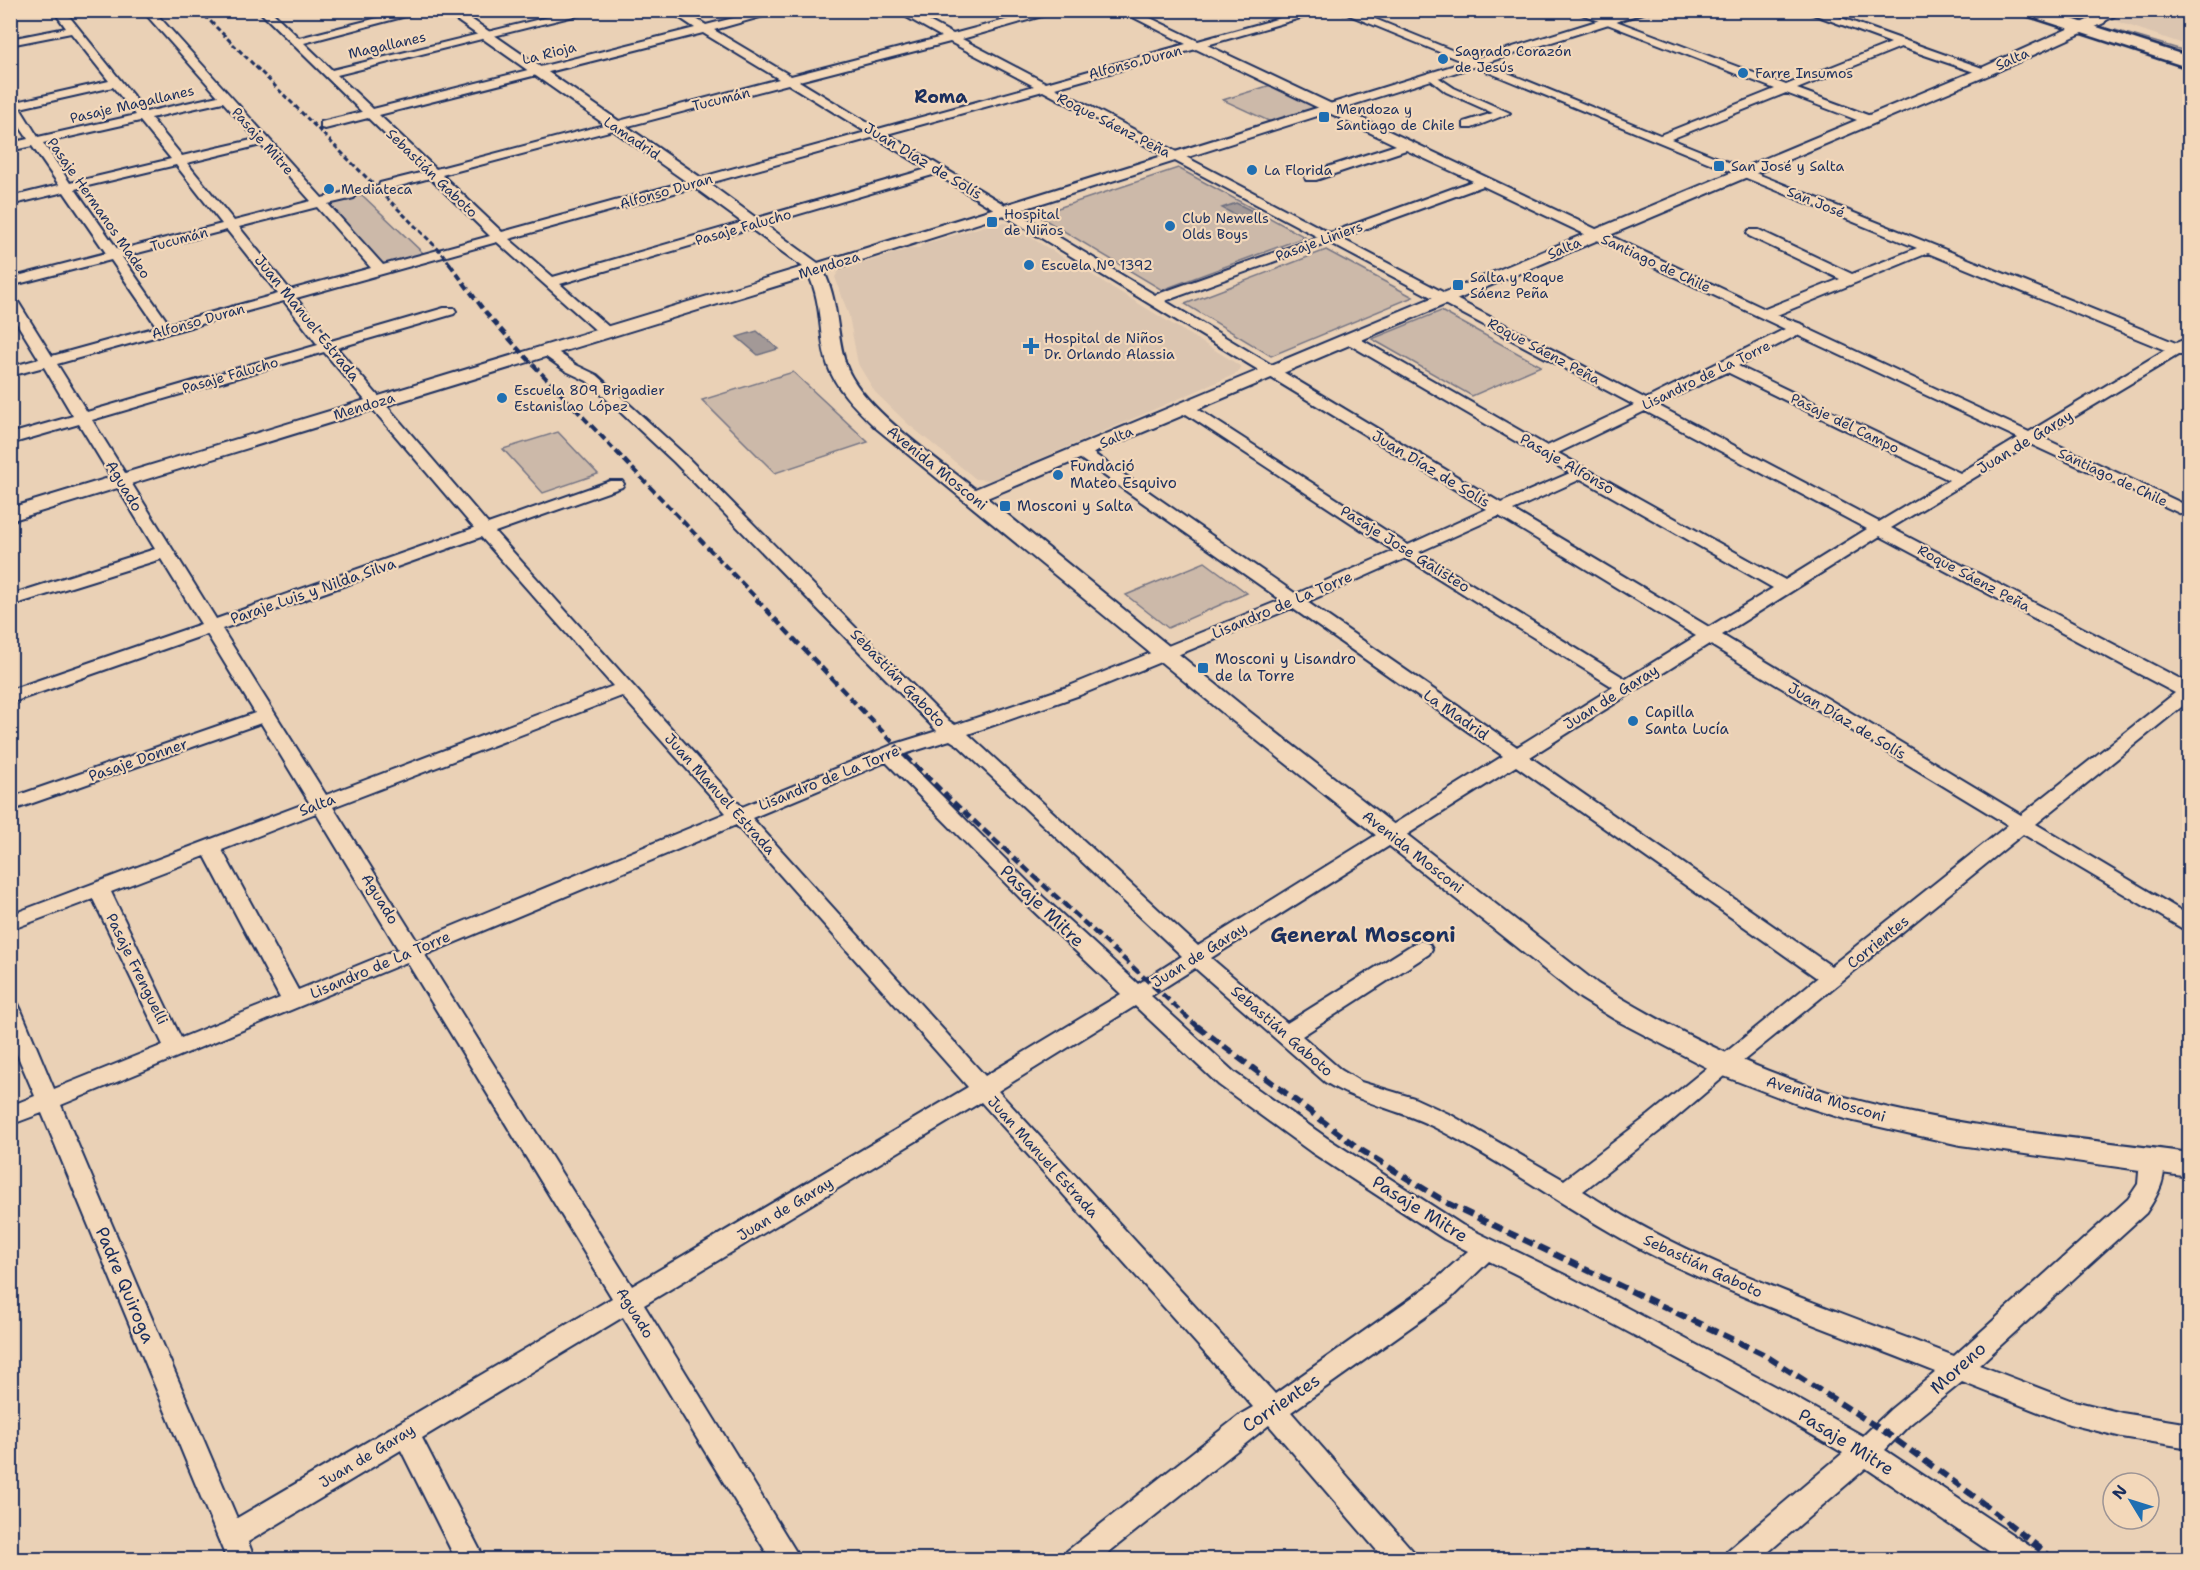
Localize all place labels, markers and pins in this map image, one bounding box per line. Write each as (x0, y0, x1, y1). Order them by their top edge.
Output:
place label: Sagrado Corazón de Jesús (1455, 42, 1572, 76)
marker: Sagrado Corazón de Jesús (1436, 52, 1450, 66)
place label: Farre Insumos (1755, 64, 1853, 82)
marker: Farre Insumos (1736, 66, 1750, 80)
place label: Mendoza y Santiago de Chile (1336, 100, 1455, 134)
marker: Mendoza y Santiago de Chile (1317, 110, 1331, 124)
place label: San José y Salta (1731, 157, 1845, 175)
marker: San José y Salta (1712, 159, 1726, 173)
place label: La Florida (1264, 161, 1333, 179)
marker: La Florida (1245, 163, 1259, 177)
place label: Mediateca (341, 180, 413, 198)
marker: Mediateca (322, 182, 336, 196)
place label: Hospital de Niños (1004, 205, 1064, 239)
place label: Club Newells Olds Boys (1182, 209, 1269, 243)
marker: Hospital de Niños (985, 215, 999, 229)
marker: Club Newells Olds Boys (1163, 219, 1177, 233)
place label: Escuela N° 1392 (1041, 256, 1153, 274)
marker: Escuela N° 1392 (1022, 258, 1036, 272)
place label: Salta y Roque Sáenz Peña (1470, 268, 1564, 302)
marker: Salta y Roque Sáenz Peña (1451, 278, 1465, 292)
place label: Hospital de Niños Dr. Orlando Alassia (1044, 329, 1175, 363)
marker: Hospital de Niños Dr. Orlando Alassia (1022, 337, 1040, 355)
place label: Escuela 809 Brigadier Estanislao López (514, 381, 665, 415)
marker: Escuela 809 Brigadier Estanislao López (495, 391, 509, 405)
place label: Fundació Mateo Esquivo (1070, 456, 1177, 493)
marker: Fundació Mateo Esquivo (1051, 468, 1065, 482)
place label: Mosconi y Salta (1017, 496, 1134, 516)
marker: Mosconi y Salta (998, 499, 1012, 513)
place label: Mosconi y Lisandro de la Torre (1215, 649, 1356, 686)
marker: Mosconi y Lisandro de la Torre (1196, 661, 1210, 675)
place label: Capilla Santa Lucía (1645, 702, 1729, 739)
marker: Capilla Santa Lucía (1626, 714, 1640, 728)

